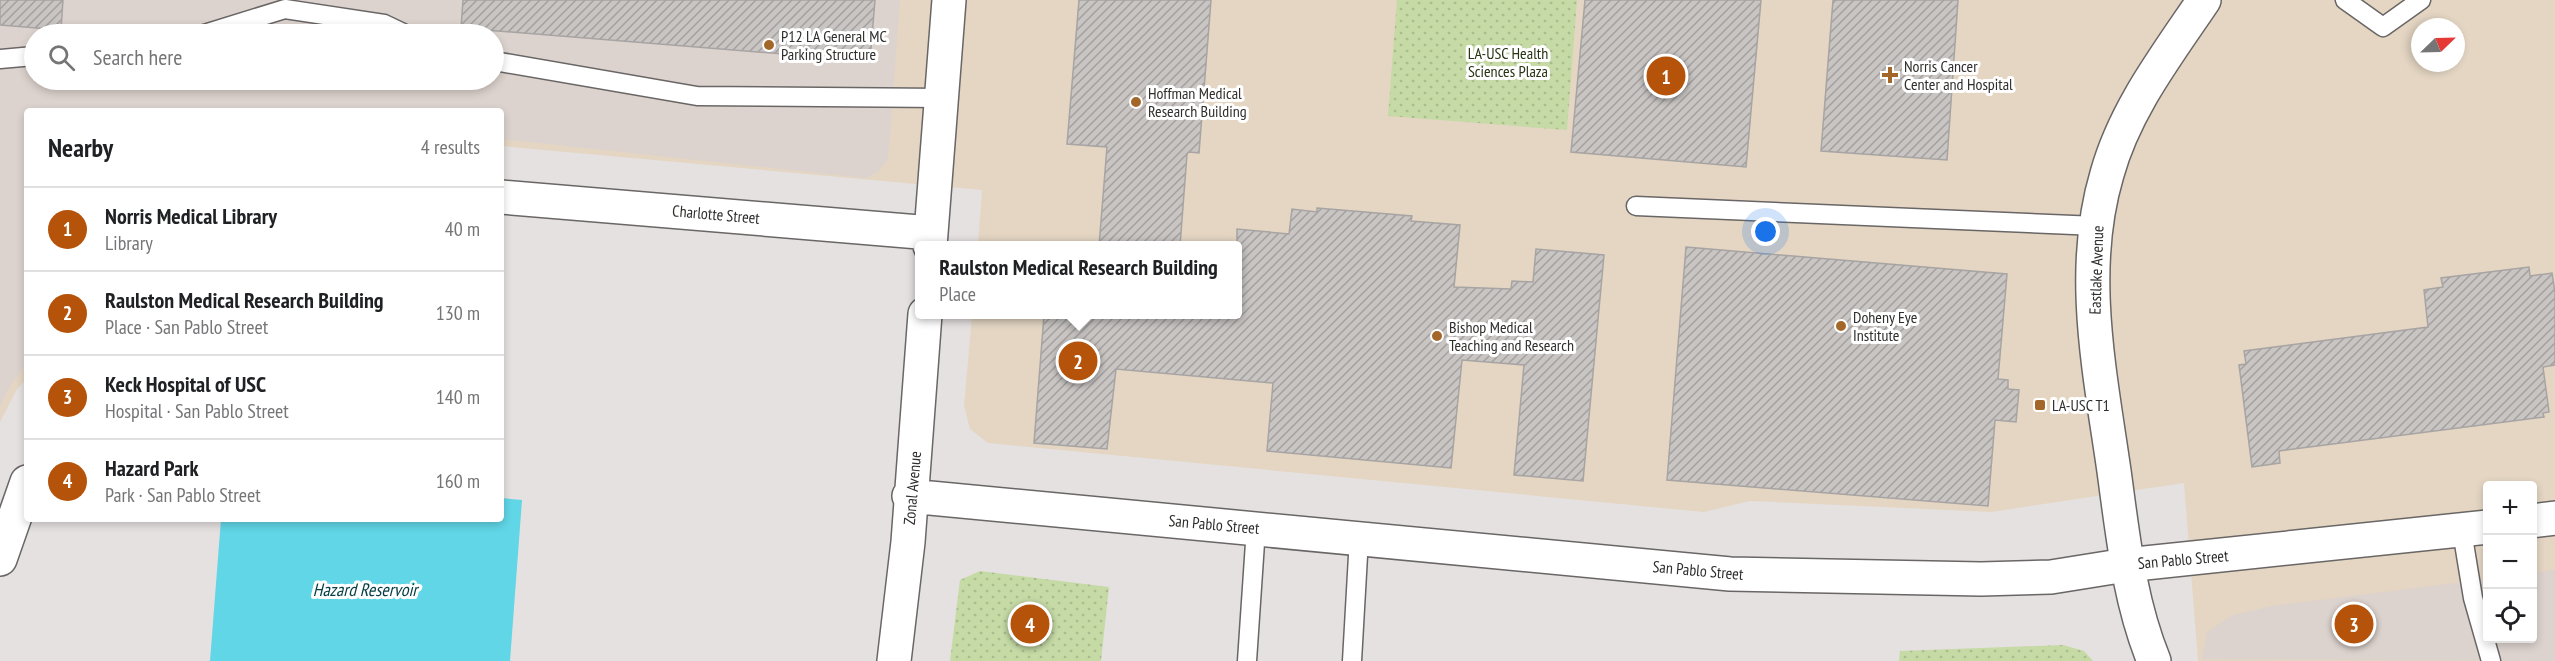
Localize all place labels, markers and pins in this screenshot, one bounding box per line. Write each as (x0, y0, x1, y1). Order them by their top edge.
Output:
place label: P12 LA General MC Parking Structure (781, 26, 887, 64)
marker: P12 LA General MC Parking Structure (762, 38, 776, 52)
pin: 1 (1646, 54, 1686, 98)
place label: Norris Cancer Center and Hospital (1904, 56, 2013, 94)
marker: Norris Cancer Center and Hospital (1881, 66, 1899, 84)
place label: Hoffman Medical Research Building (1148, 83, 1247, 121)
marker: Hoffman Medical Research Building (1129, 95, 1143, 109)
place label: Doheny Eye Institute (1853, 307, 1917, 345)
place label: Bishop Medical Teaching and Research (1449, 317, 1574, 355)
marker: Doheny Eye Institute (1834, 319, 1848, 333)
marker: Bishop Medical Teaching and Research (1430, 329, 1444, 343)
pin: 2 (1058, 338, 1098, 384)
place label: LA-USC T1 (2052, 395, 2110, 415)
marker: LA-USC T1 (2033, 398, 2047, 412)
pin: 4 (1010, 602, 1050, 646)
pin: 3 (2334, 602, 2374, 646)

